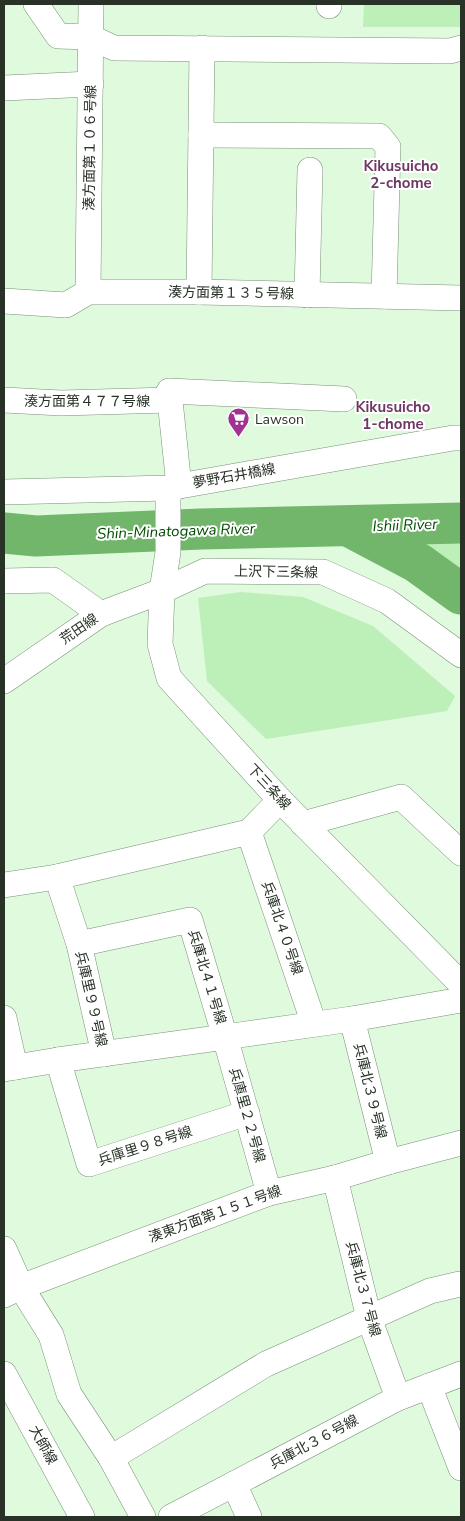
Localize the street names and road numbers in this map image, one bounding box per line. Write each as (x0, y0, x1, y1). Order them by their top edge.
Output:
street label: 湊方面第１０６号線 (79, 85, 101, 211)
street label: 湊方面第１３５号線 (168, 282, 294, 304)
street label: 湊方面第４７７号線 (24, 392, 150, 411)
street label: 夢野石井橋線 (191, 459, 277, 493)
street label: 上沢下三条線 (234, 562, 318, 582)
street label: 荒田線 (56, 609, 102, 649)
street label: 下三条線 (243, 760, 295, 814)
street label: 兵庫北４０号線 (257, 879, 307, 977)
street label: 兵庫北４１号線 (184, 927, 230, 1027)
street label: 兵庫里９９号線 (71, 949, 111, 1049)
street label: 兵庫北３９号線 (349, 1041, 391, 1141)
street label: 兵庫里２２号線 (224, 1065, 270, 1165)
street label: 兵庫里９８号線 (95, 1122, 195, 1170)
street label: 湊東方面第１５１号線 (146, 1181, 284, 1247)
street label: 兵庫北３７号線 (341, 1239, 385, 1339)
street label: 兵庫北３６号線 (266, 1411, 362, 1473)
street label: 大師線 (25, 1422, 61, 1468)

